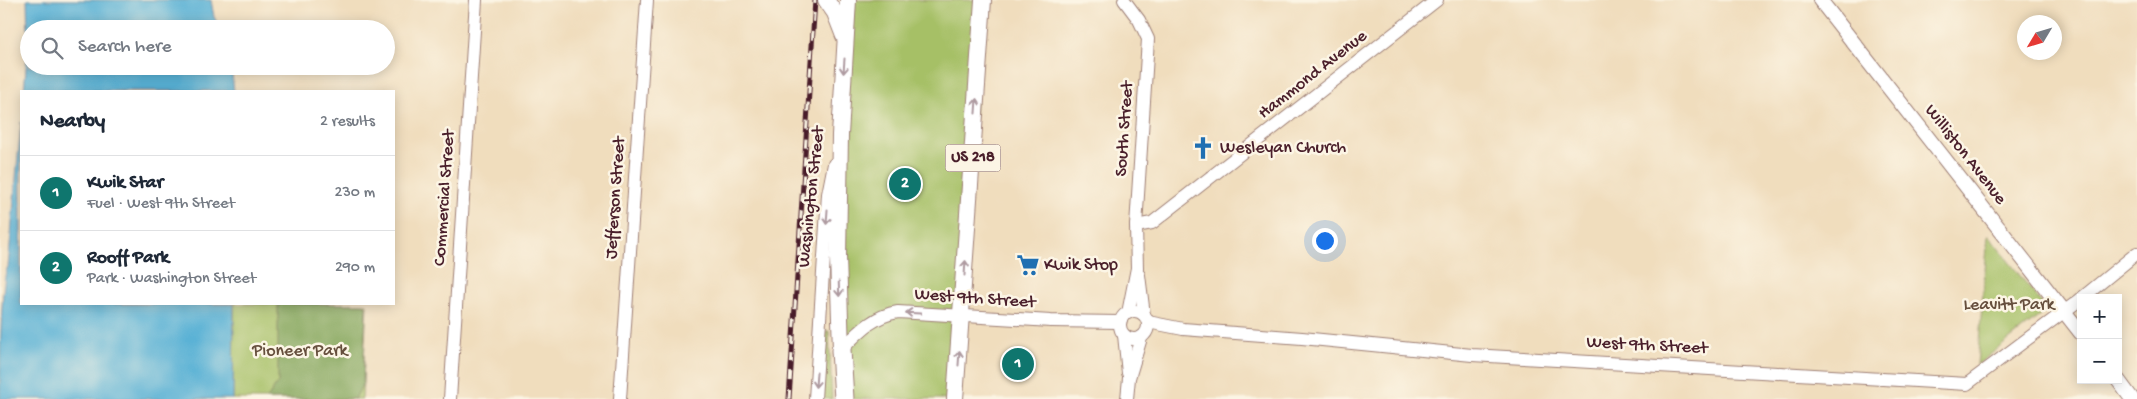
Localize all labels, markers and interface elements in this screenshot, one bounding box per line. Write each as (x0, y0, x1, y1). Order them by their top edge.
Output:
north arrow (2017, 15, 2062, 60)
search box (20, 20, 395, 75)
street label: Hammond Avenue (1254, 25, 1372, 124)
icon: search (38, 34, 66, 62)
text: Search here (78, 36, 172, 59)
one-way arrow (839, 58, 849, 74)
street label: South Street (1111, 79, 1139, 177)
one-way arrow (972, 98, 981, 114)
street label: Williston Avenue (1919, 101, 2011, 210)
text: Nearby (40, 110, 105, 135)
text: 2 results (320, 113, 375, 132)
street label: Washington Street (794, 124, 830, 269)
street label: Commercial Street (430, 128, 460, 267)
street label: Jefferson Street (601, 135, 631, 260)
church icon: Wesleyan Church (1190, 135, 1216, 161)
place label: Wesleyan Church (1220, 138, 1346, 159)
road number: US 218 (946, 144, 1000, 172)
pin: 2 (889, 165, 921, 203)
text: Kwik Star (87, 172, 163, 195)
text: 1 (53, 184, 59, 203)
text: 230 m (335, 184, 375, 203)
text: Fuel · West 9th Street (87, 195, 235, 214)
one-way arrow (822, 209, 831, 225)
your location (1312, 228, 1338, 254)
text: Rooff Park (87, 247, 169, 270)
supermarket icon: Kwik Stop (1015, 252, 1041, 278)
place label: Kwik Stop (1044, 255, 1118, 276)
text: 2 (52, 259, 60, 278)
text: 290 m (335, 259, 375, 278)
one-way arrow (960, 260, 970, 276)
text: Park · Washington Street (87, 270, 256, 289)
one-way arrow (834, 280, 844, 296)
street label: West 9th Street (914, 284, 1038, 314)
map controls (2077, 294, 2122, 384)
button: + (2077, 294, 2122, 339)
park label: Leavitt Park (1964, 295, 2056, 316)
one-way arrow (905, 308, 921, 317)
street label: West 9th Street (1586, 332, 1710, 360)
button: − (2077, 339, 2122, 384)
park label: Pioneer Park (251, 341, 350, 362)
pin: 1 (1002, 345, 1034, 383)
one-way arrow (954, 350, 963, 366)
one-way arrow (812, 371, 821, 387)

